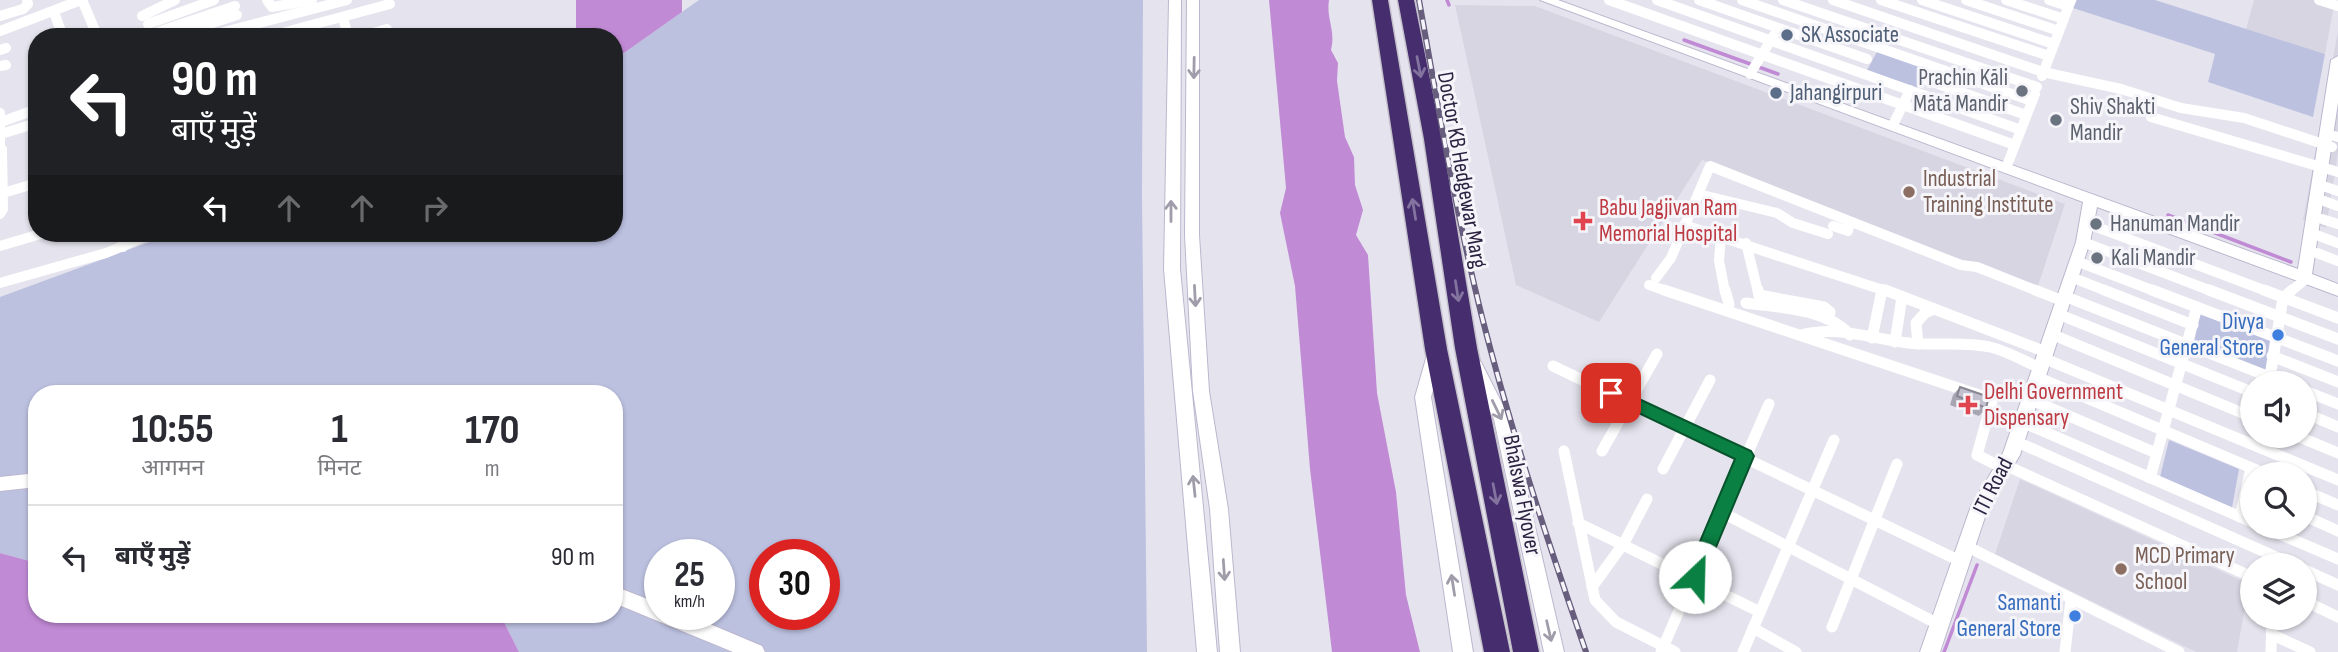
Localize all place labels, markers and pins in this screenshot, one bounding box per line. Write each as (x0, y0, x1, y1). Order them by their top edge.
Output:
place label: SK Associate (1801, 21, 1899, 49)
marker: SK Associate (1779, 27, 1795, 43)
place label: Prachin Kāli Mātā Mandir (1913, 64, 2008, 118)
place label: Jahangirpuri (1789, 79, 1882, 107)
marker: Prachin Kāli Mātā Mandir (2014, 83, 2030, 99)
marker: Jahangirpuri (1768, 85, 1784, 101)
place label: Shiv Shakti Mandir (2070, 93, 2155, 147)
marker: Shiv Shakti Mandir (2048, 112, 2064, 128)
place label: Industrial Training Institute (1923, 165, 2054, 219)
marker: Industrial Training Institute (1901, 184, 1917, 200)
place label: Babu Jagjivan Ram Memorial Hospital (1599, 194, 1738, 248)
place label: Hanuman Mandir (2110, 210, 2240, 238)
marker: Babu Jagjivan Ram Memorial Hospital (1573, 211, 1593, 231)
marker: Hanuman Mandir (2088, 216, 2104, 232)
place label: Kali Mandir (2111, 244, 2196, 272)
marker: Kali Mandir (2089, 250, 2105, 266)
place label: Divya General Store (2159, 308, 2264, 362)
marker: Divya General Store (2270, 327, 2286, 343)
pin (1581, 363, 1641, 423)
place label: Delhi Government Dispensary (1984, 378, 2123, 432)
marker: Delhi Government Dispensary (1958, 395, 1978, 415)
place label: MCD Primary School (2135, 542, 2235, 596)
marker: MCD Primary School (2113, 561, 2129, 577)
place label: Samanti General Store (1956, 589, 2061, 643)
marker: Samanti General Store (2067, 608, 2083, 624)

